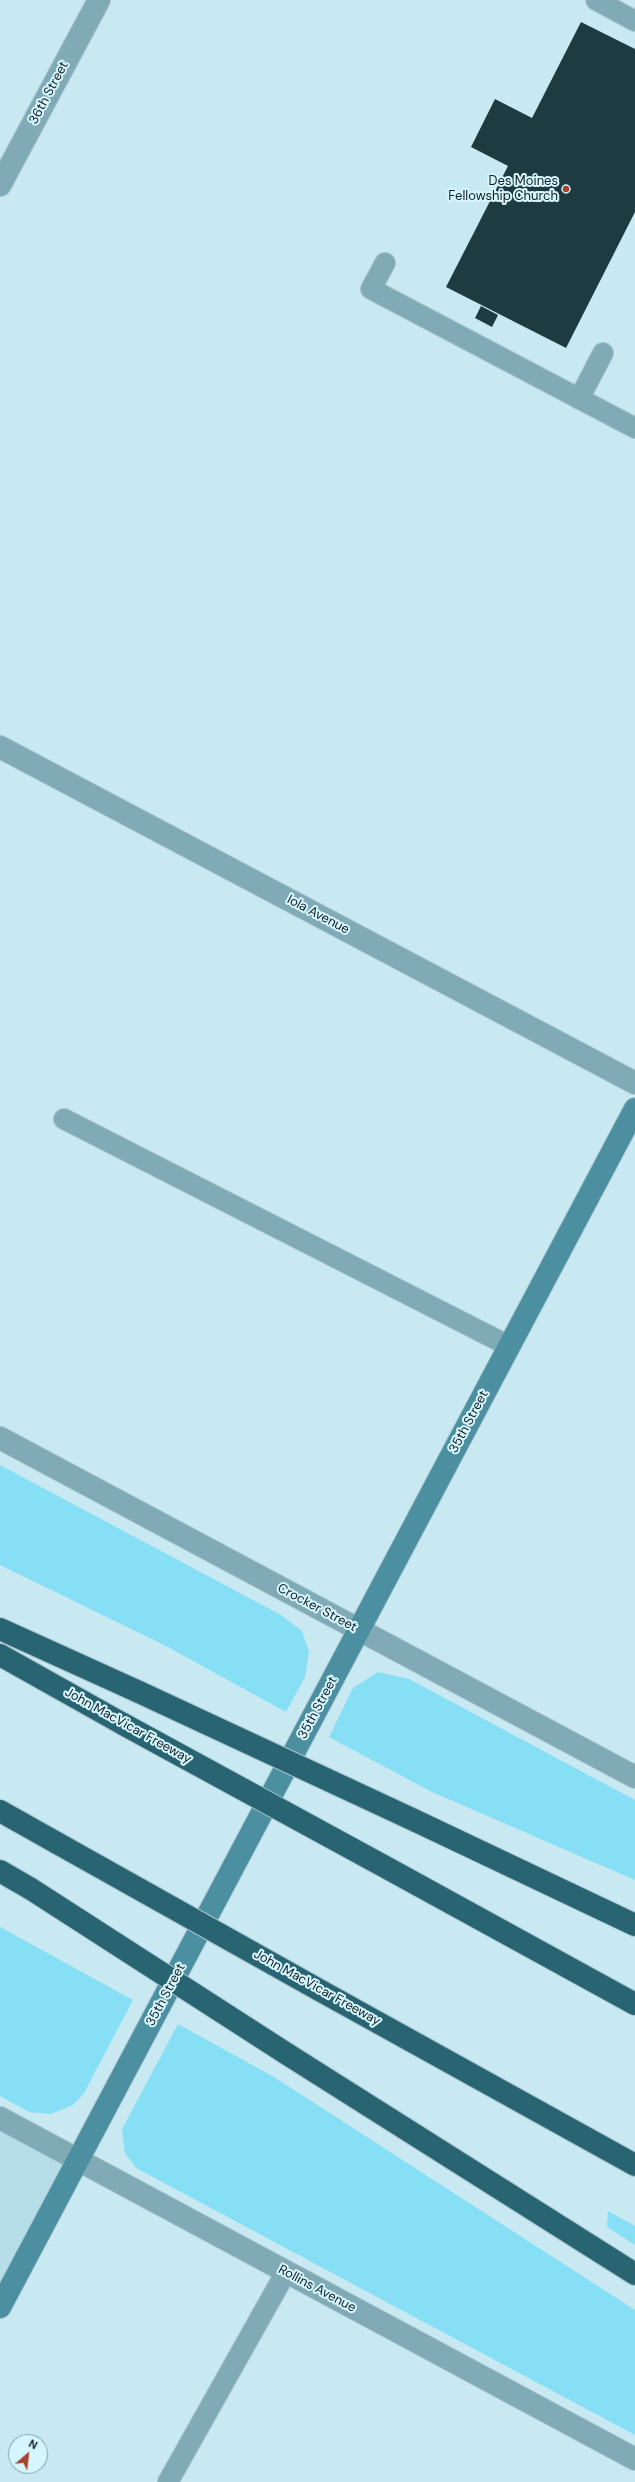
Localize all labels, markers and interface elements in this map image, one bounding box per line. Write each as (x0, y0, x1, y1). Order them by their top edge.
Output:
street label: 36th Street (26, 59, 72, 127)
place label: Des Moines Fellowship Church (448, 174, 558, 205)
marker: Des Moines Fellowship Church (561, 184, 571, 194)
street label: Iola Avenue (284, 892, 352, 938)
street label: 35th Street (446, 1388, 492, 1456)
street label: Crocker Street (275, 1581, 359, 1635)
street label: 35th Street (295, 1674, 341, 1742)
street label: John MacVicar Freeway (62, 1685, 194, 1767)
street label: John MacVicar Freeway (251, 1947, 383, 2029)
street label: 35th Street (143, 1961, 189, 2029)
street label: Rollins Avenue (276, 2262, 358, 2316)
north arrow (8, 2434, 48, 2474)
text: N (26, 2436, 40, 2452)

